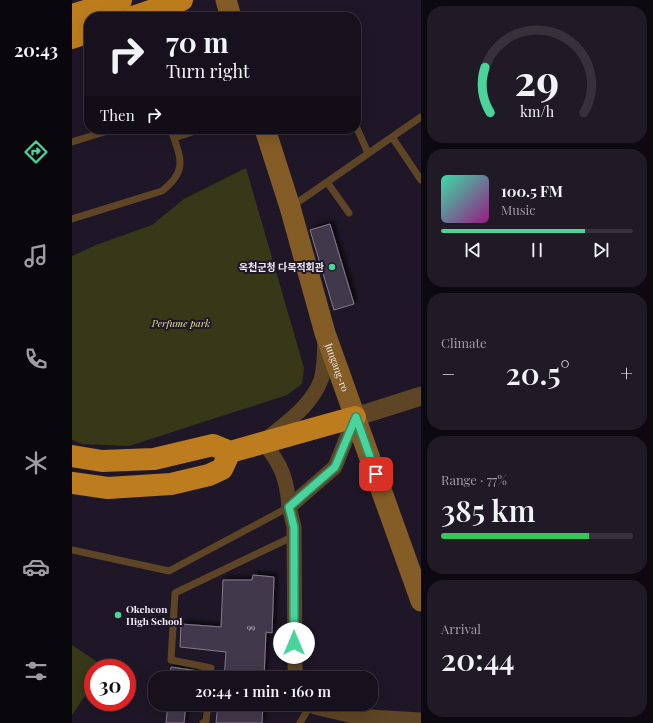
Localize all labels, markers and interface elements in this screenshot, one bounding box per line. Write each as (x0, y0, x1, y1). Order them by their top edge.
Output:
text: 70 m (166, 23, 229, 60)
icon: right (100, 28, 152, 80)
text: 20:43 (14, 38, 58, 62)
text: 29 (515, 51, 559, 106)
text: Turn right (166, 59, 249, 83)
text: km/h (520, 101, 555, 120)
icon: right (143, 104, 165, 126)
text: Then (100, 105, 135, 125)
icon: directions (22, 138, 50, 166)
text: 100.5 FM (501, 181, 563, 201)
text: Music (501, 201, 536, 218)
icon: previous (462, 239, 484, 261)
icon: pause (526, 239, 548, 261)
icon: next (590, 239, 612, 261)
icon: music (22, 242, 50, 270)
place label: 옥천군청 다목적회관 (239, 260, 324, 274)
marker: 옥천군청 다목적회관 (327, 262, 337, 272)
park label: Perfume park (151, 316, 210, 330)
text: Climate (441, 334, 487, 351)
street label: Jungang-ro (322, 340, 353, 394)
icon: phone (22, 345, 50, 373)
text: 20.5° (505, 353, 570, 393)
text: − (441, 358, 455, 388)
text: + (620, 358, 633, 388)
icon: climate (22, 449, 50, 477)
pin (359, 457, 393, 491)
icon: arrive (365, 463, 387, 485)
text: Range · 77% (441, 471, 507, 488)
text: 385 km (441, 490, 535, 530)
icon: car (22, 553, 50, 581)
place label: Okcheon High School (126, 602, 182, 628)
marker: Okcheon High School (113, 610, 123, 620)
text: Arrival (441, 620, 481, 637)
house number: 99 (247, 621, 255, 632)
position arrow (273, 622, 315, 664)
text: 20:44 (441, 639, 515, 679)
icon: filters (22, 657, 50, 685)
speed limit sign: 30 (84, 659, 136, 711)
text: 20:44 · 1 min · 160 m (195, 681, 331, 701)

